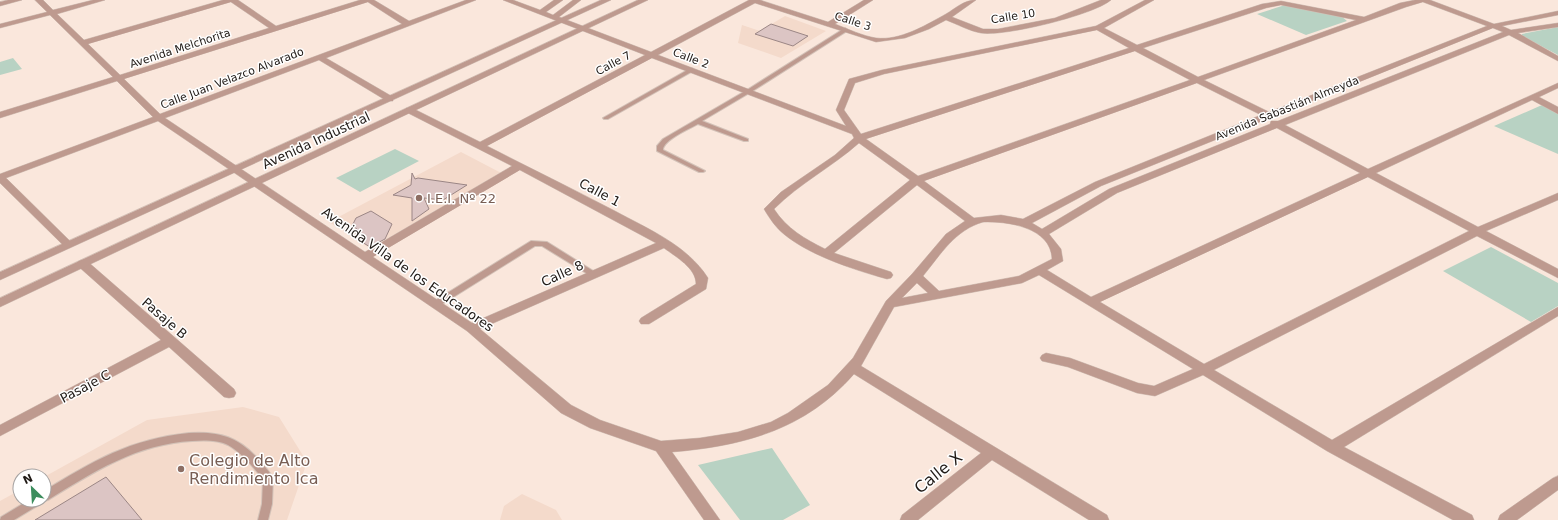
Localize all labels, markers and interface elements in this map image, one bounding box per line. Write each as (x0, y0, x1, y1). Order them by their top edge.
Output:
street label: Calle 10 (990, 7, 1036, 26)
street label: Calle 3 (833, 9, 873, 33)
street label: Avenida Melchorita (128, 26, 232, 71)
street label: Calle Juan Velazco Alvarado (159, 45, 306, 112)
street label: Calle 2 (671, 46, 711, 71)
street label: Calle 7 (593, 49, 633, 78)
street label: Avenida Sabastián Almeyda (1214, 74, 1361, 143)
street label: Avenida Industrial (260, 109, 372, 172)
street label: Calle 1 (577, 175, 623, 210)
place label: I.E.I. Nº 22 (427, 191, 496, 206)
marker: I.E.I. Nº 22 (414, 193, 424, 203)
street label: Avenida Villa de los Educadores (319, 204, 497, 335)
street label: Calle 8 (539, 258, 586, 289)
street label: Pasaje B (139, 295, 190, 342)
street label: Pasaje C (58, 367, 113, 406)
street label: Calle X (911, 447, 966, 497)
place label: Colegio de Alto Rendimiento Ica (189, 451, 318, 488)
marker: Colegio de Alto Rendimiento Ica (176, 464, 186, 474)
north arrow (12, 468, 52, 508)
text: N (21, 472, 35, 487)

